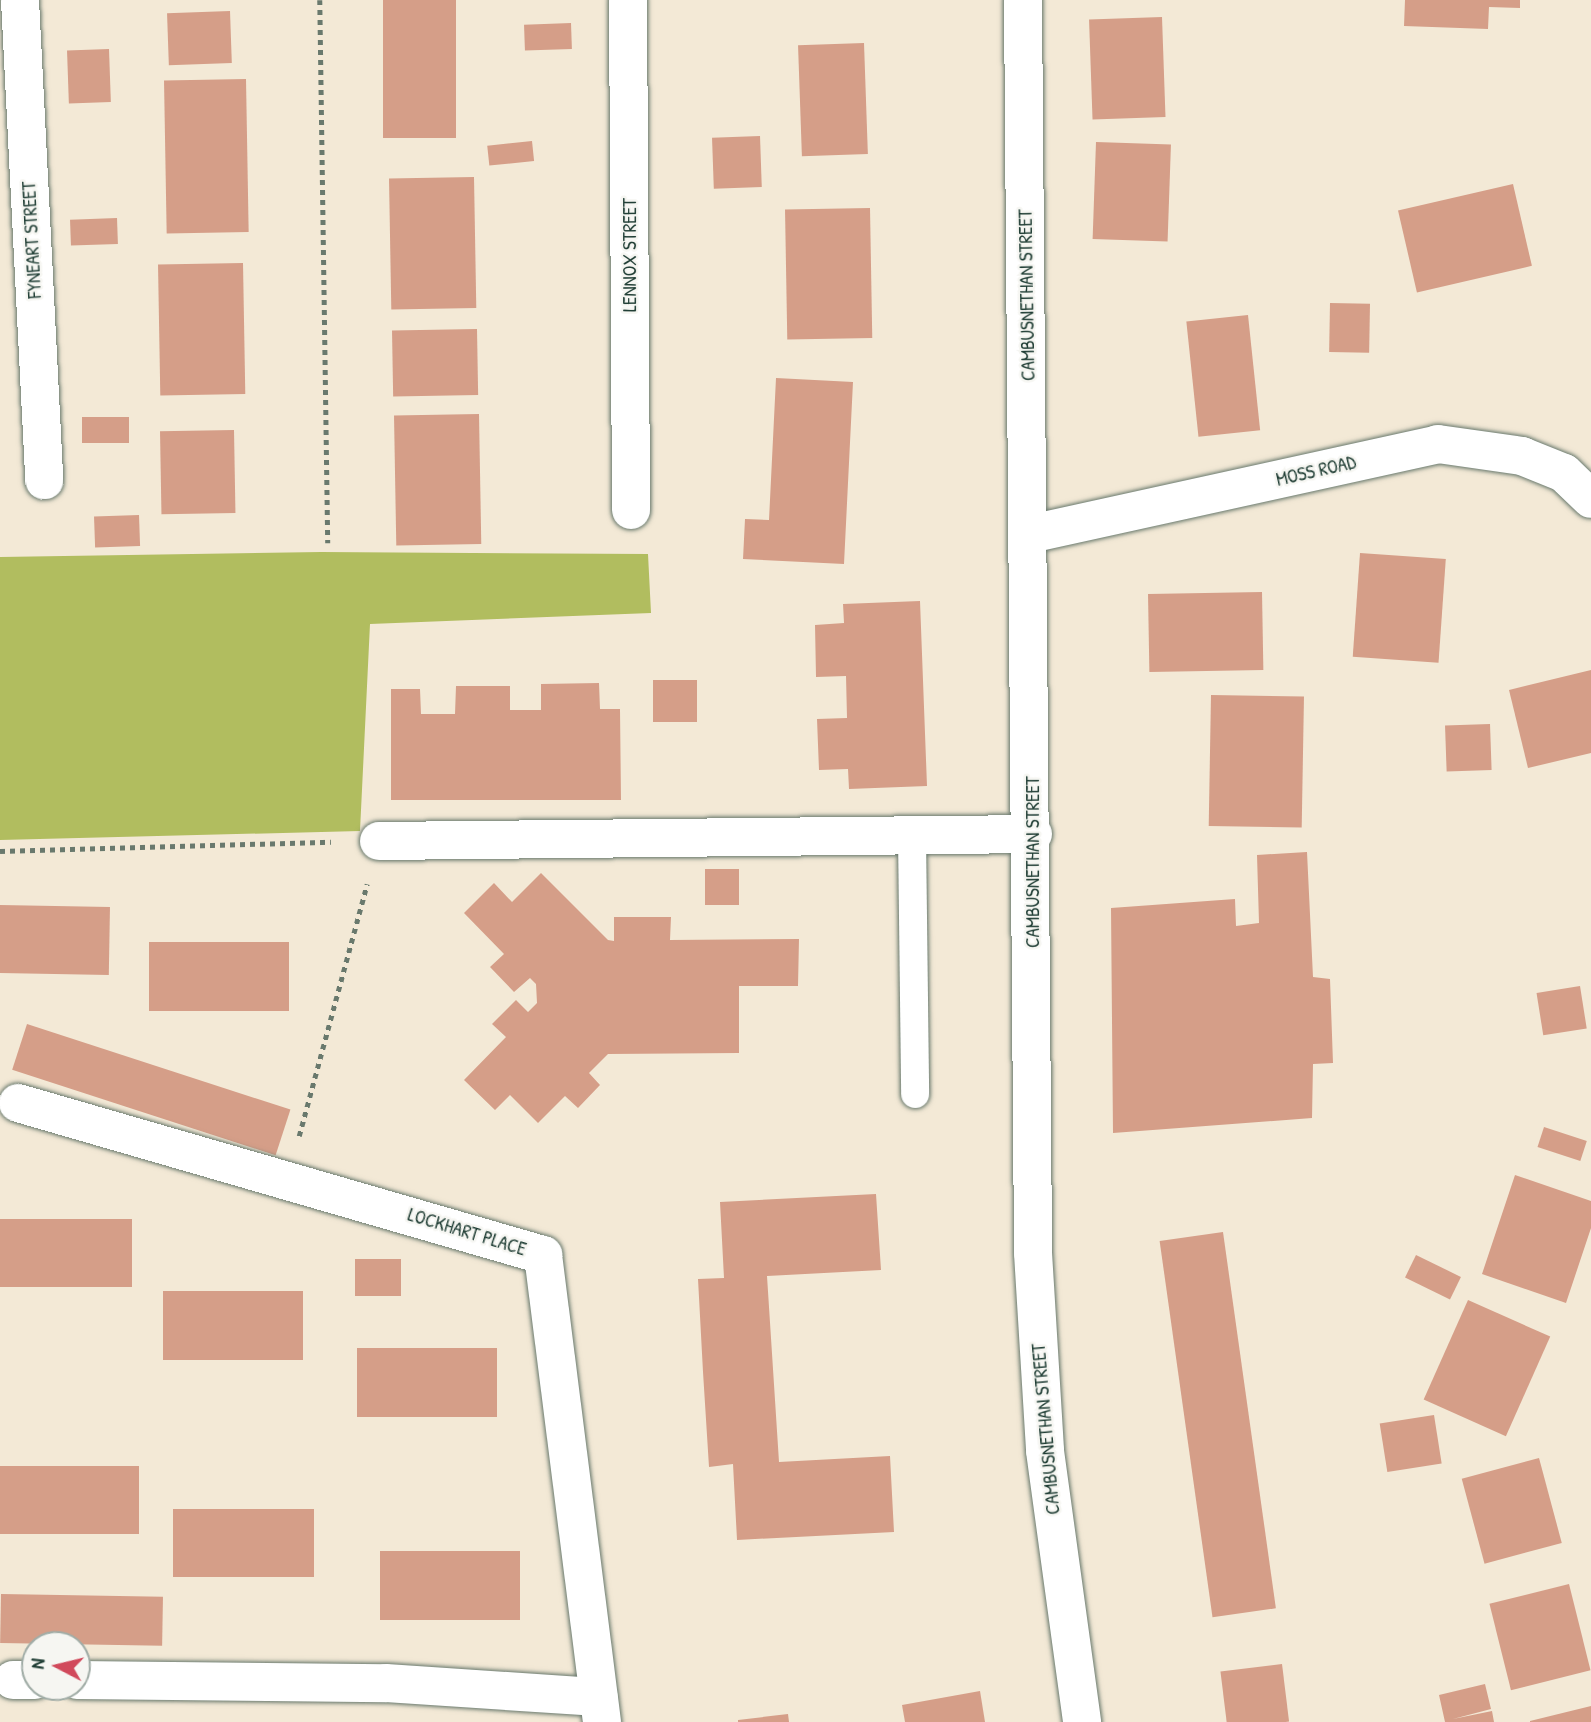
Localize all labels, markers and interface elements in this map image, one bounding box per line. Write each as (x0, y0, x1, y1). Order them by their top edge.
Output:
street label: FYNEART STREET (18, 181, 46, 299)
street label: LENNOX STREET (619, 198, 641, 312)
street label: CAMBUSNETHAN STREET (1014, 209, 1040, 381)
street label: MOSS ROAD (1274, 451, 1358, 491)
street label: CAMBUSNETHAN STREET (1022, 776, 1044, 948)
street label: LOCKHART PLACE (405, 1203, 529, 1261)
street label: CAMBUSNETHAN STREET (1027, 1342, 1065, 1516)
north arrow (21, 1631, 91, 1701)
text: N (24, 1657, 51, 1670)

